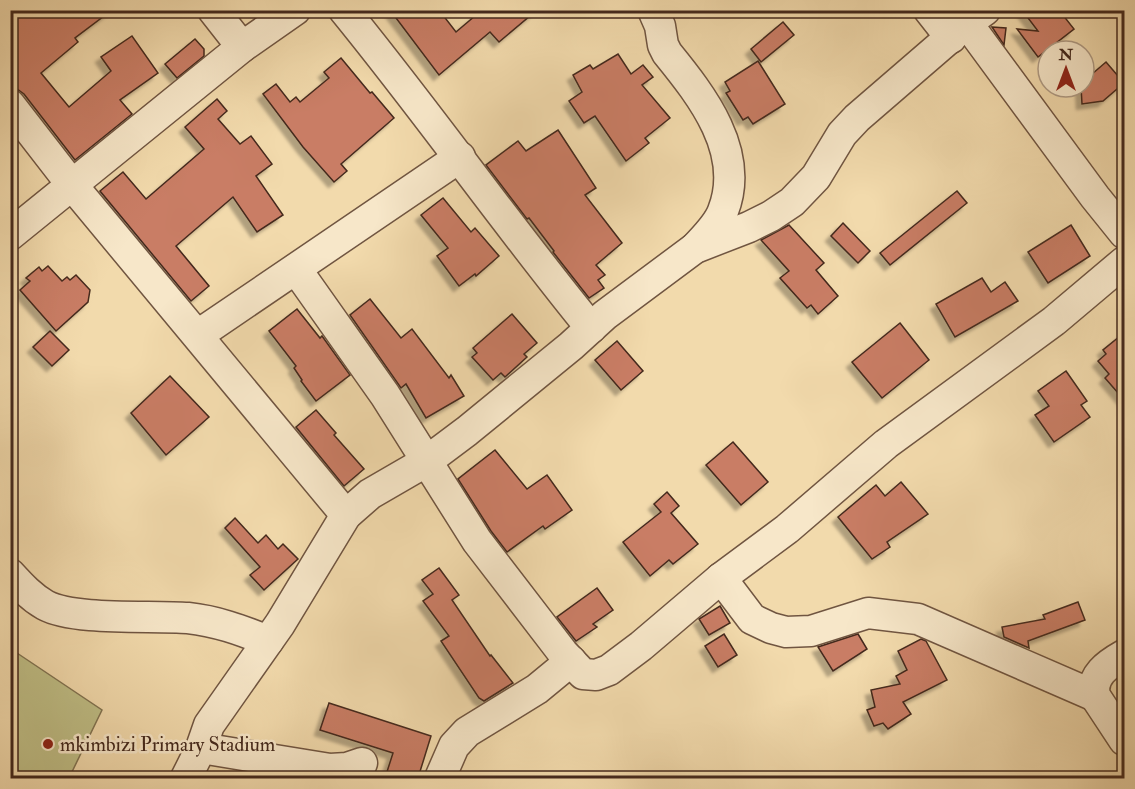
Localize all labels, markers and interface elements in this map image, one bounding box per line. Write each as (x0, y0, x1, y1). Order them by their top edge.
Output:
north arrow (1036, 39, 1096, 99)
text: N (1058, 45, 1074, 65)
place label: mkimbizi Primary Stadium (60, 732, 276, 757)
marker: mkimbizi Primary Stadium (41, 737, 55, 751)

